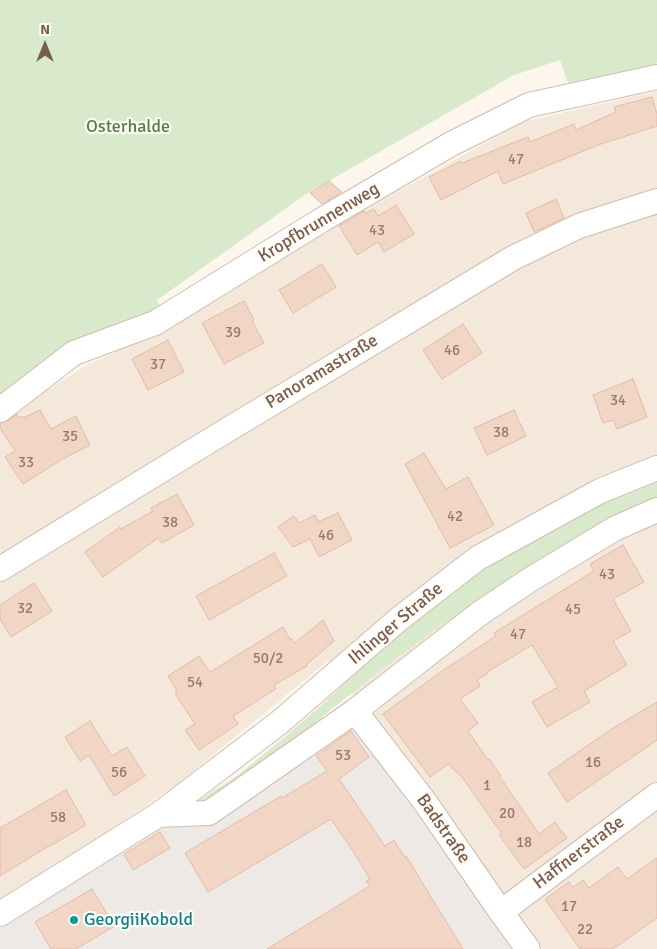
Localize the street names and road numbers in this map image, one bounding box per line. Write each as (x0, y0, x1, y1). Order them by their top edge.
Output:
street label: Kropfbrunnenweg (255, 178, 383, 268)
street label: Panoramastraße (262, 330, 382, 414)
street label: Ihlinger Straße (345, 578, 447, 670)
street label: Badstraße (411, 790, 475, 868)
street label: Haffnerstraße (529, 812, 629, 894)

